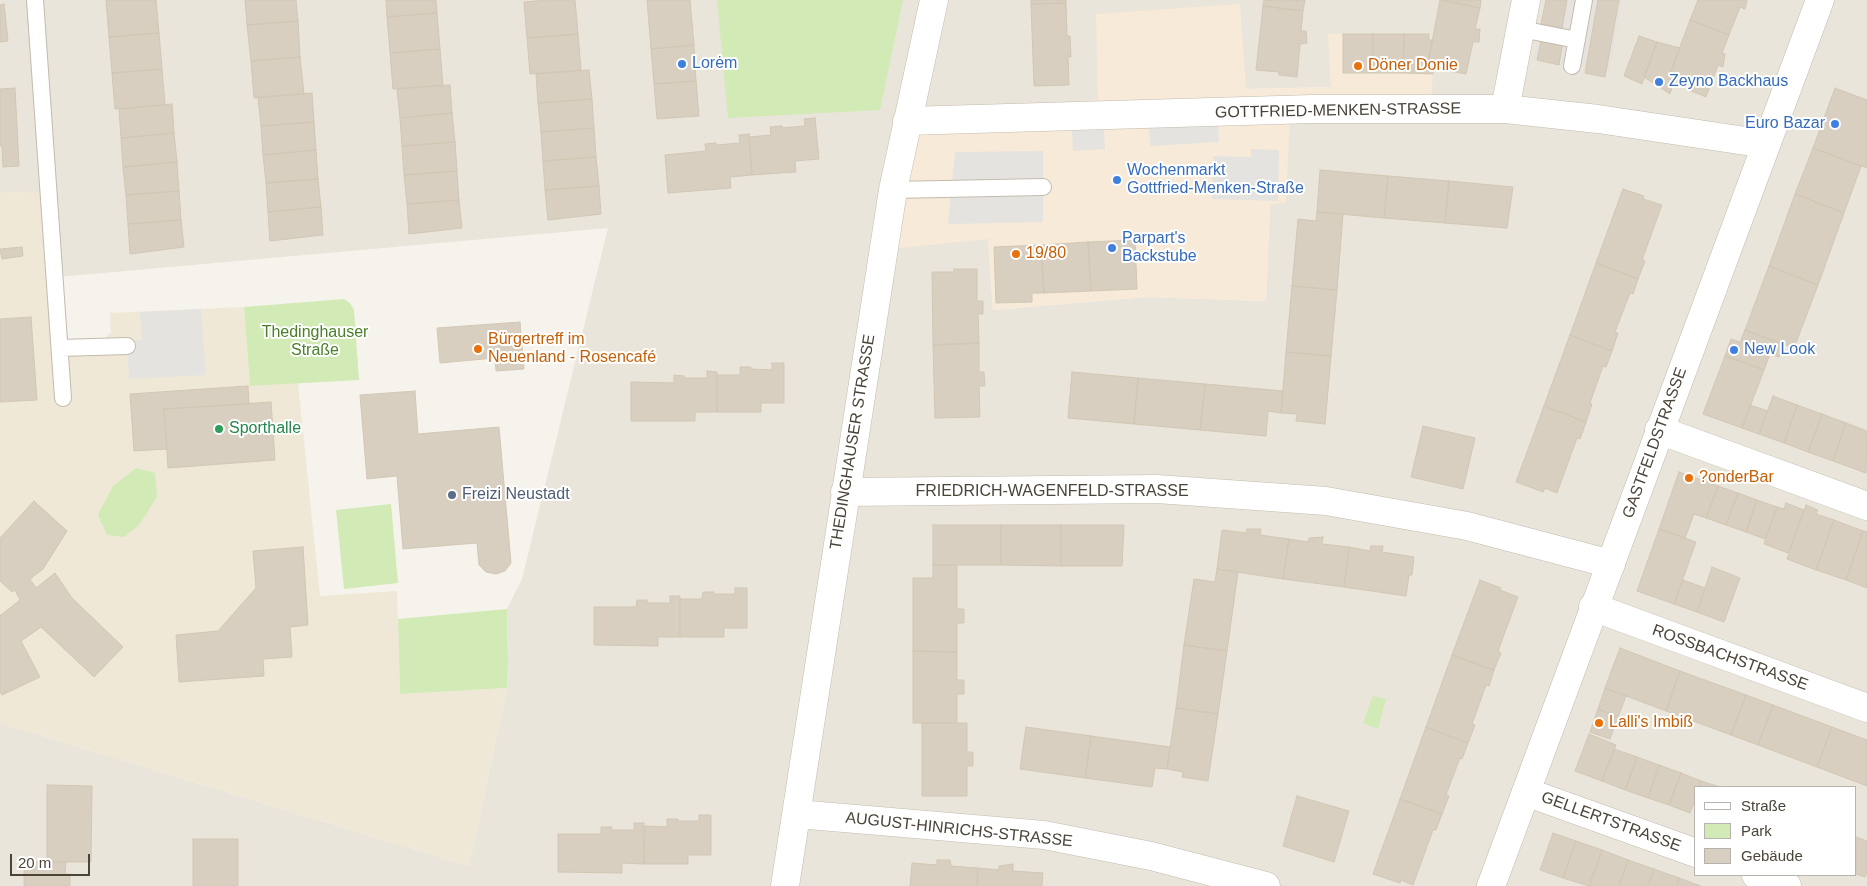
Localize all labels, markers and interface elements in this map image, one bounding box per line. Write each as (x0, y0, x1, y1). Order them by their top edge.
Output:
place label: Lorėm (692, 54, 737, 74)
place label: Döner Donie (1368, 56, 1458, 76)
marker: Lorėm (676, 58, 688, 70)
marker: Döner Donie (1352, 60, 1364, 72)
place label: Zeyno Backhaus (1669, 72, 1788, 92)
marker: Zeyno Backhaus (1653, 76, 1665, 88)
street label: GOTTFRIED-MENKEN-STRASSE (1215, 99, 1461, 123)
place label: Euro Bazar (1745, 114, 1825, 134)
marker: Euro Bazar (1829, 118, 1841, 130)
place label: Wochenmarkt Gottfried-Menken-Straße (1127, 161, 1304, 199)
marker: Wochenmarkt Gottfried-Menken-Straße (1111, 174, 1123, 186)
place label: Parpart's Backstube (1122, 229, 1197, 267)
marker: Parpart's Backstube (1106, 242, 1118, 254)
place label: 19/80 (1026, 244, 1066, 264)
marker: 19/80 (1010, 248, 1022, 260)
park label: Thedinghauser Straße (262, 323, 368, 361)
place label: Bürgertreff im Neuenland - Rosencafé (488, 330, 656, 368)
street label: THEDINGHAUSER STRASSE (826, 333, 880, 551)
place label: New Look (1744, 340, 1815, 360)
marker: Bürgertreff im Neuenland - Rosencafé (472, 343, 484, 355)
marker: New Look (1728, 344, 1740, 356)
street label: GASTFELDSTRASSE (1619, 365, 1691, 521)
place label: Sporthalle (229, 419, 301, 439)
marker: Sporthalle (213, 423, 225, 435)
place label: ?onderBar (1699, 468, 1774, 488)
marker: ?onderBar (1683, 472, 1695, 484)
street label: FRIEDRICH-WAGENFELD-STRASSE (915, 482, 1189, 502)
place label: Freizi Neustadt (462, 485, 570, 505)
marker: Freizi Neustadt (446, 489, 458, 501)
street label: ROSSBACHSTRASSE (1649, 621, 1811, 695)
place label: Lalli's Imbiß (1609, 713, 1693, 733)
marker: Lalli's Imbiß (1593, 717, 1605, 729)
legend (1694, 786, 1857, 876)
street label: GELLERTSTRASSE (1539, 788, 1683, 856)
text: Straße (1741, 797, 1786, 814)
street label: AUGUST-HINRICHS-STRASSE (844, 809, 1074, 851)
text: Park (1741, 822, 1772, 839)
scale bar (12, 844, 92, 876)
text: Gebäude (1741, 847, 1803, 864)
text: 20 m (18, 854, 51, 871)

